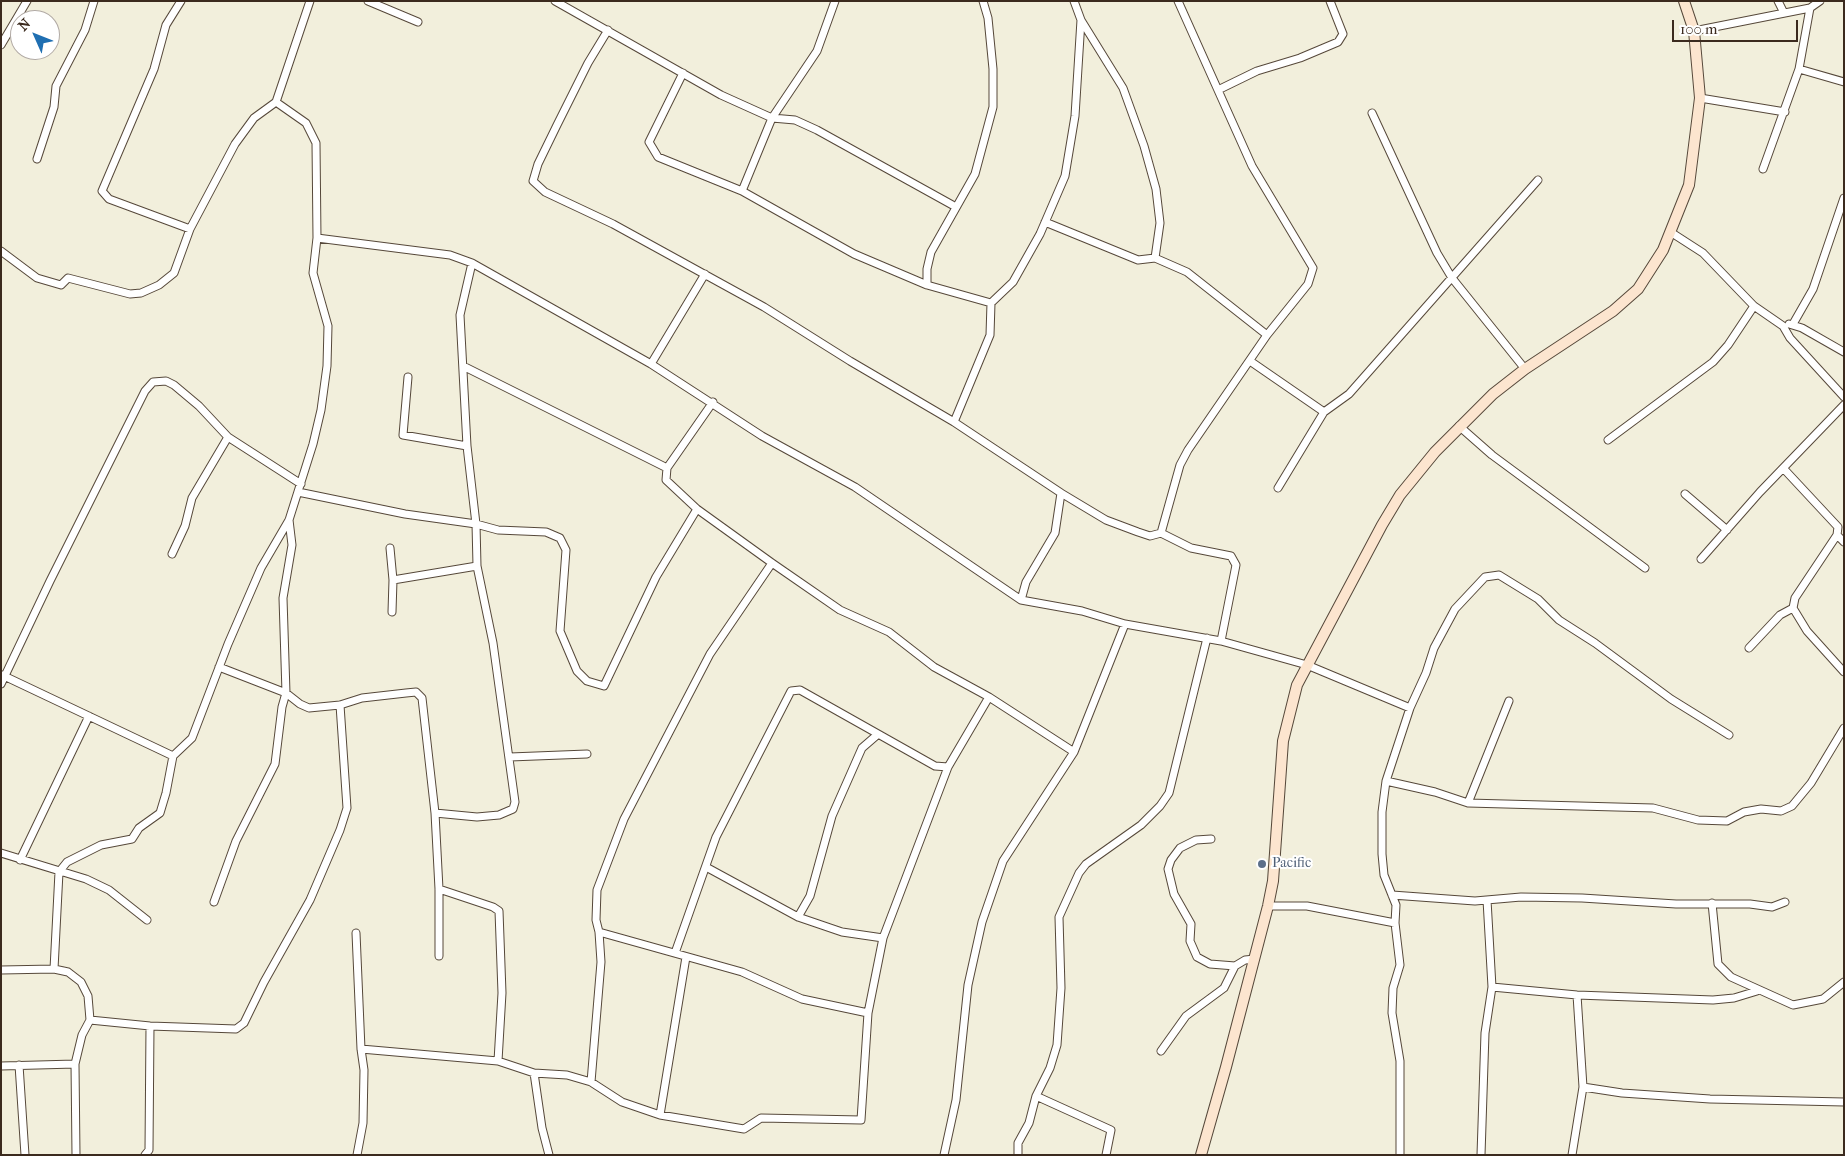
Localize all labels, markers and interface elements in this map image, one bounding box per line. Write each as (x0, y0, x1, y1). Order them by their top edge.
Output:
north arrow (10, 10, 60, 60)
scale bar (1675, 10, 1801, 42)
text: N (15, 15, 34, 35)
text: 100 m (1680, 20, 1718, 38)
place label: Pacific (1272, 856, 1311, 872)
marker: Pacific (1256, 858, 1268, 870)

